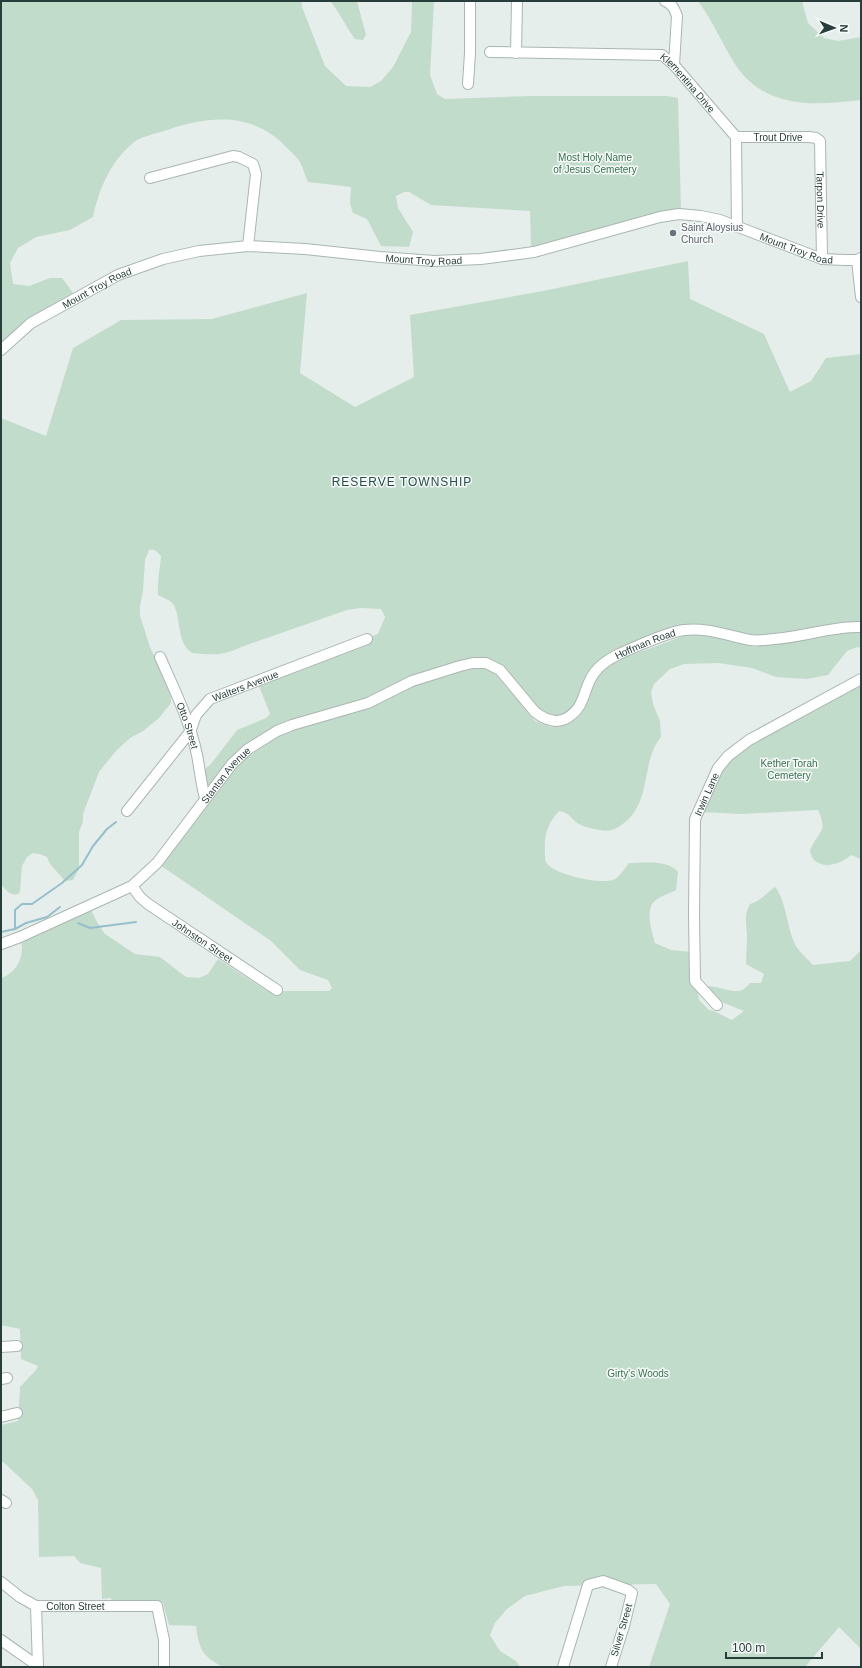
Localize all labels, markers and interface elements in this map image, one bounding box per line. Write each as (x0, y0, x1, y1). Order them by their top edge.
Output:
north arrow (814, 8, 854, 48)
text: N (838, 24, 850, 33)
street label: Klementina Drive (658, 51, 718, 115)
street label: Trout Drive (753, 132, 803, 143)
park label: Most Holy Name of Jesus Cemetery (553, 152, 637, 175)
street label: Tarpon Drive (815, 171, 826, 229)
place label: Saint Aloysius Church (681, 222, 743, 245)
marker: Saint Aloysius Church (668, 228, 678, 238)
street label: Mount Troy Road (758, 231, 833, 265)
street label: Mount Troy Road (385, 252, 462, 267)
street label: Mount Troy Road (60, 266, 133, 311)
district label: RESERVE TOWNSHIP (332, 475, 472, 489)
street label: Hoffman Road (613, 627, 677, 661)
street label: Walters Avenue (211, 668, 280, 704)
street label: Otto Street (174, 701, 200, 750)
street label: Stanton Avenue (199, 744, 253, 806)
park label: Kether Torah Cemetery (760, 758, 818, 781)
street label: Irwin Lane (692, 770, 721, 818)
street label: Johnston Street (170, 917, 235, 965)
park label: Girty's Woods (607, 1368, 669, 1379)
street label: Colton Street (46, 1601, 105, 1612)
street label: Silver Street (609, 1602, 634, 1658)
scale bar (726, 1634, 822, 1660)
text: 100 m (732, 1641, 765, 1655)

